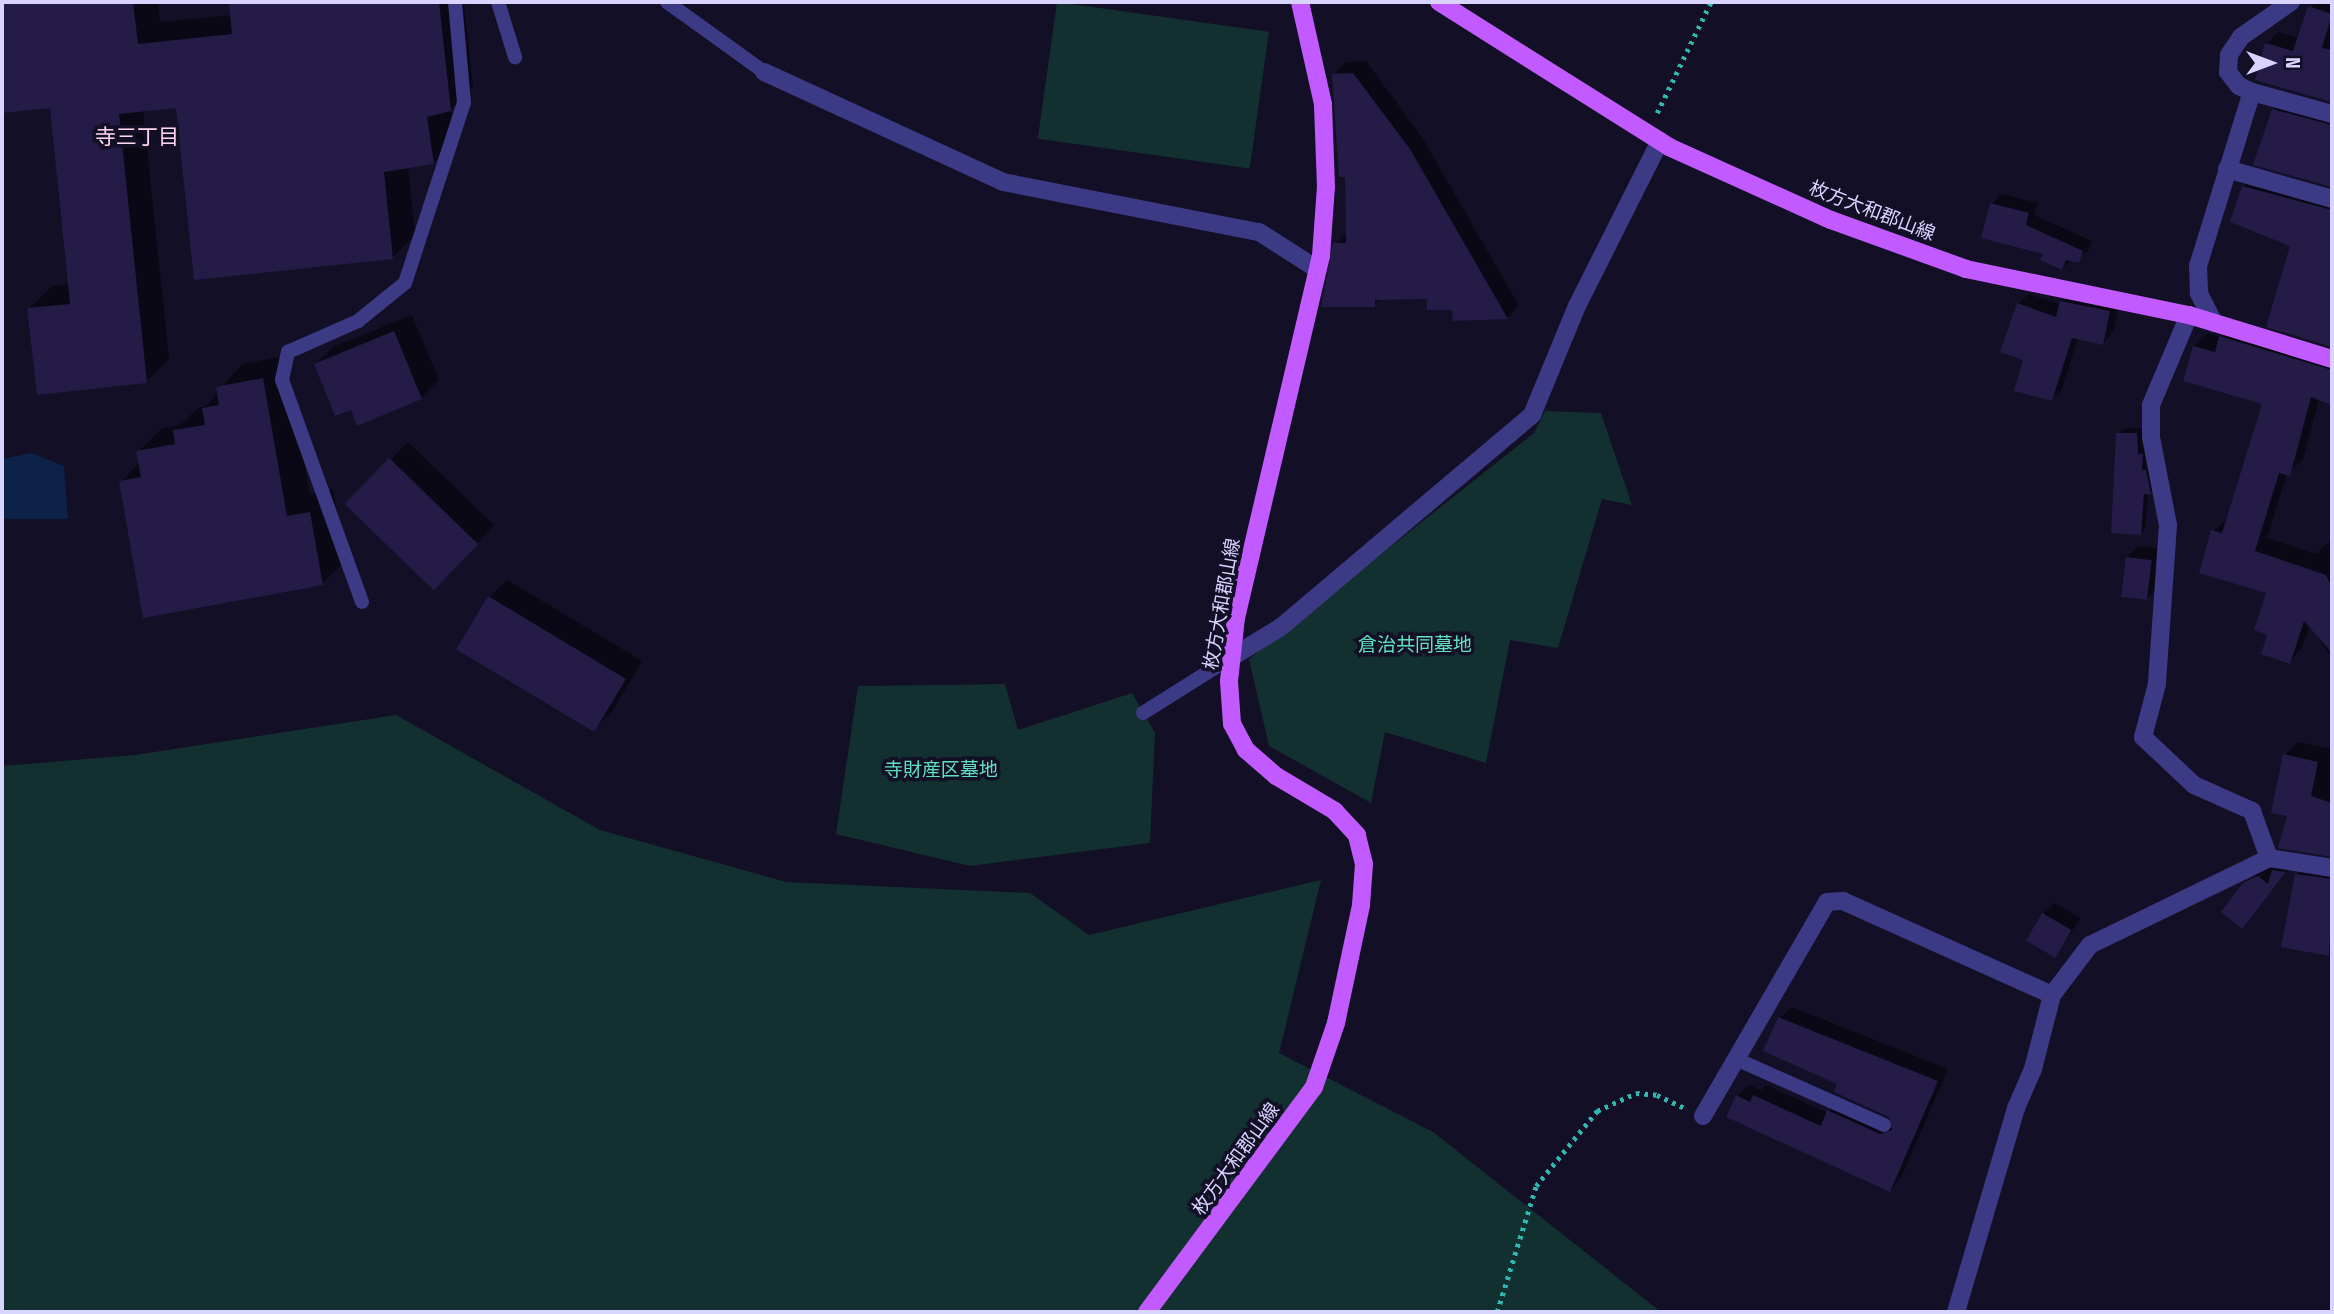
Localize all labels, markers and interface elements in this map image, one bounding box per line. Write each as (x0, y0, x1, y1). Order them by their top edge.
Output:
north arrow (2236, 28, 2306, 98)
text: N (2281, 57, 2304, 69)
district label: 寺三丁目 (95, 124, 179, 150)
street label: 枚方大和郡山線 (1806, 177, 1938, 245)
street label: 枚方大和郡山線 (1199, 537, 1245, 671)
park label: 倉治共同墓地 (1358, 634, 1472, 656)
park label: 寺財産区墓地 (884, 759, 998, 781)
street label: 枚方大和郡山線 (1188, 1098, 1284, 1220)

